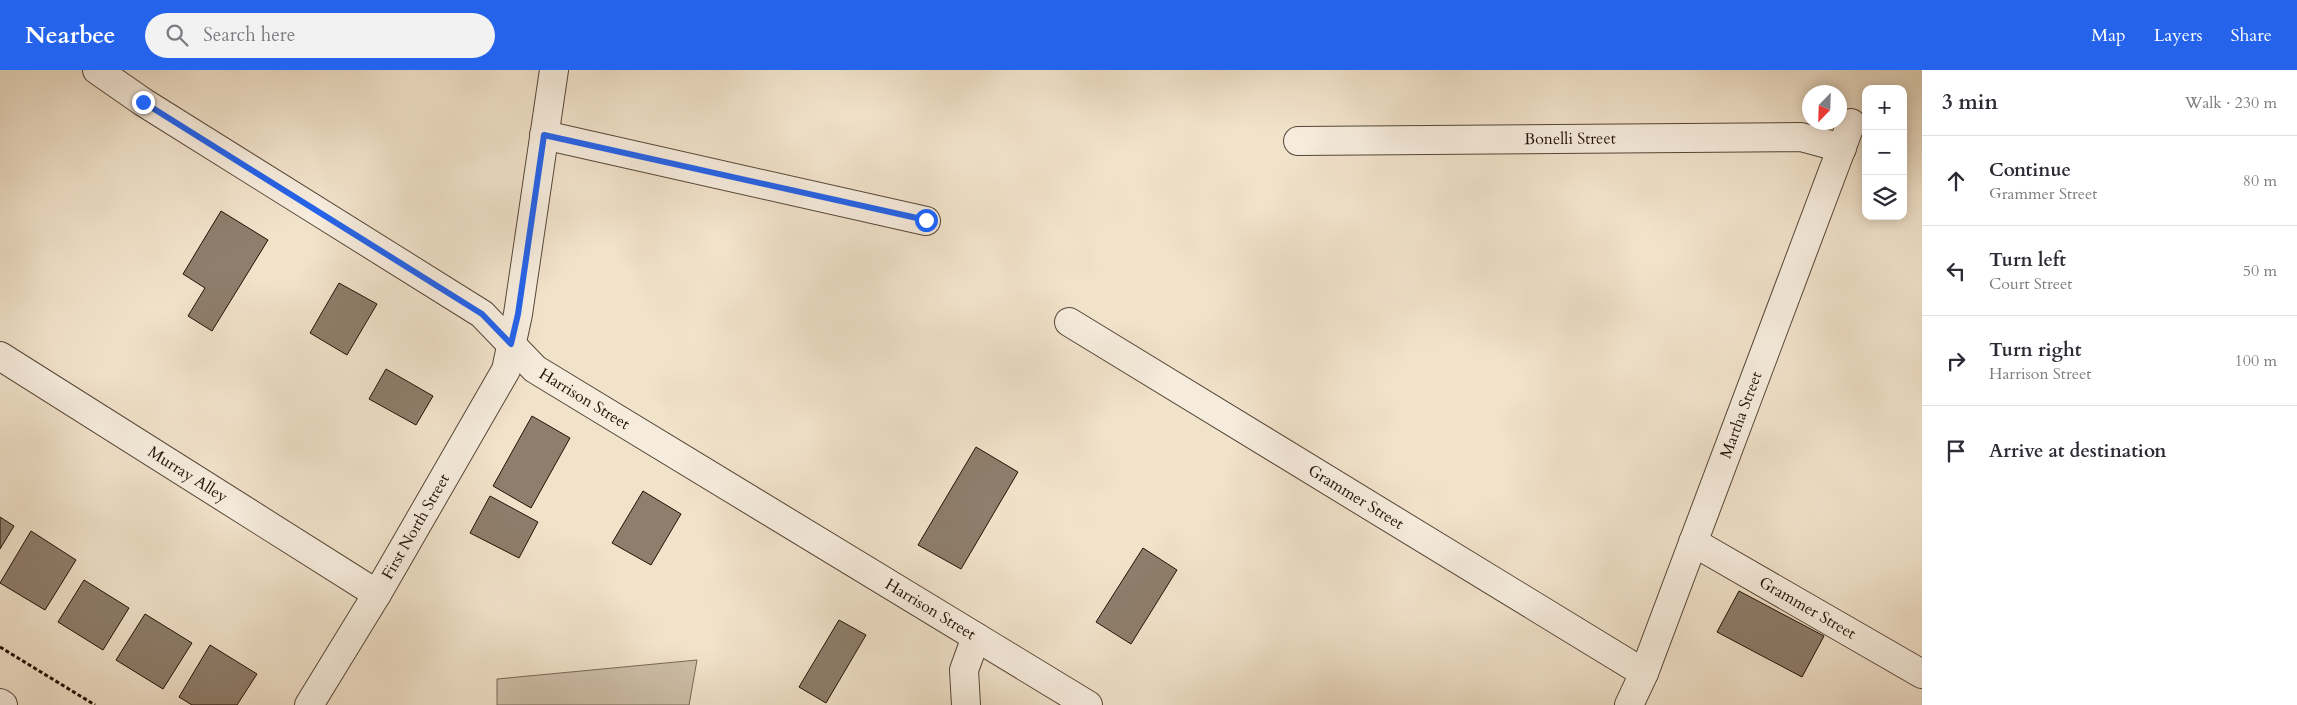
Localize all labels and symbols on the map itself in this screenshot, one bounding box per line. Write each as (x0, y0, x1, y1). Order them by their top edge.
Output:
north arrow (1802, 85, 1847, 130)
route end (132, 91, 155, 114)
street label: Bonelli Street (1524, 127, 1616, 150)
route start (915, 209, 938, 232)
street label: Harrison Street (535, 363, 634, 435)
street label: Martha Street (1715, 368, 1767, 462)
street label: Murray Alley (144, 441, 232, 508)
street label: Grammer Street (1304, 459, 1408, 535)
street label: First North Street (377, 470, 455, 584)
street label: Grammer Street (1755, 571, 1860, 645)
street label: Harrison Street (881, 573, 980, 645)

